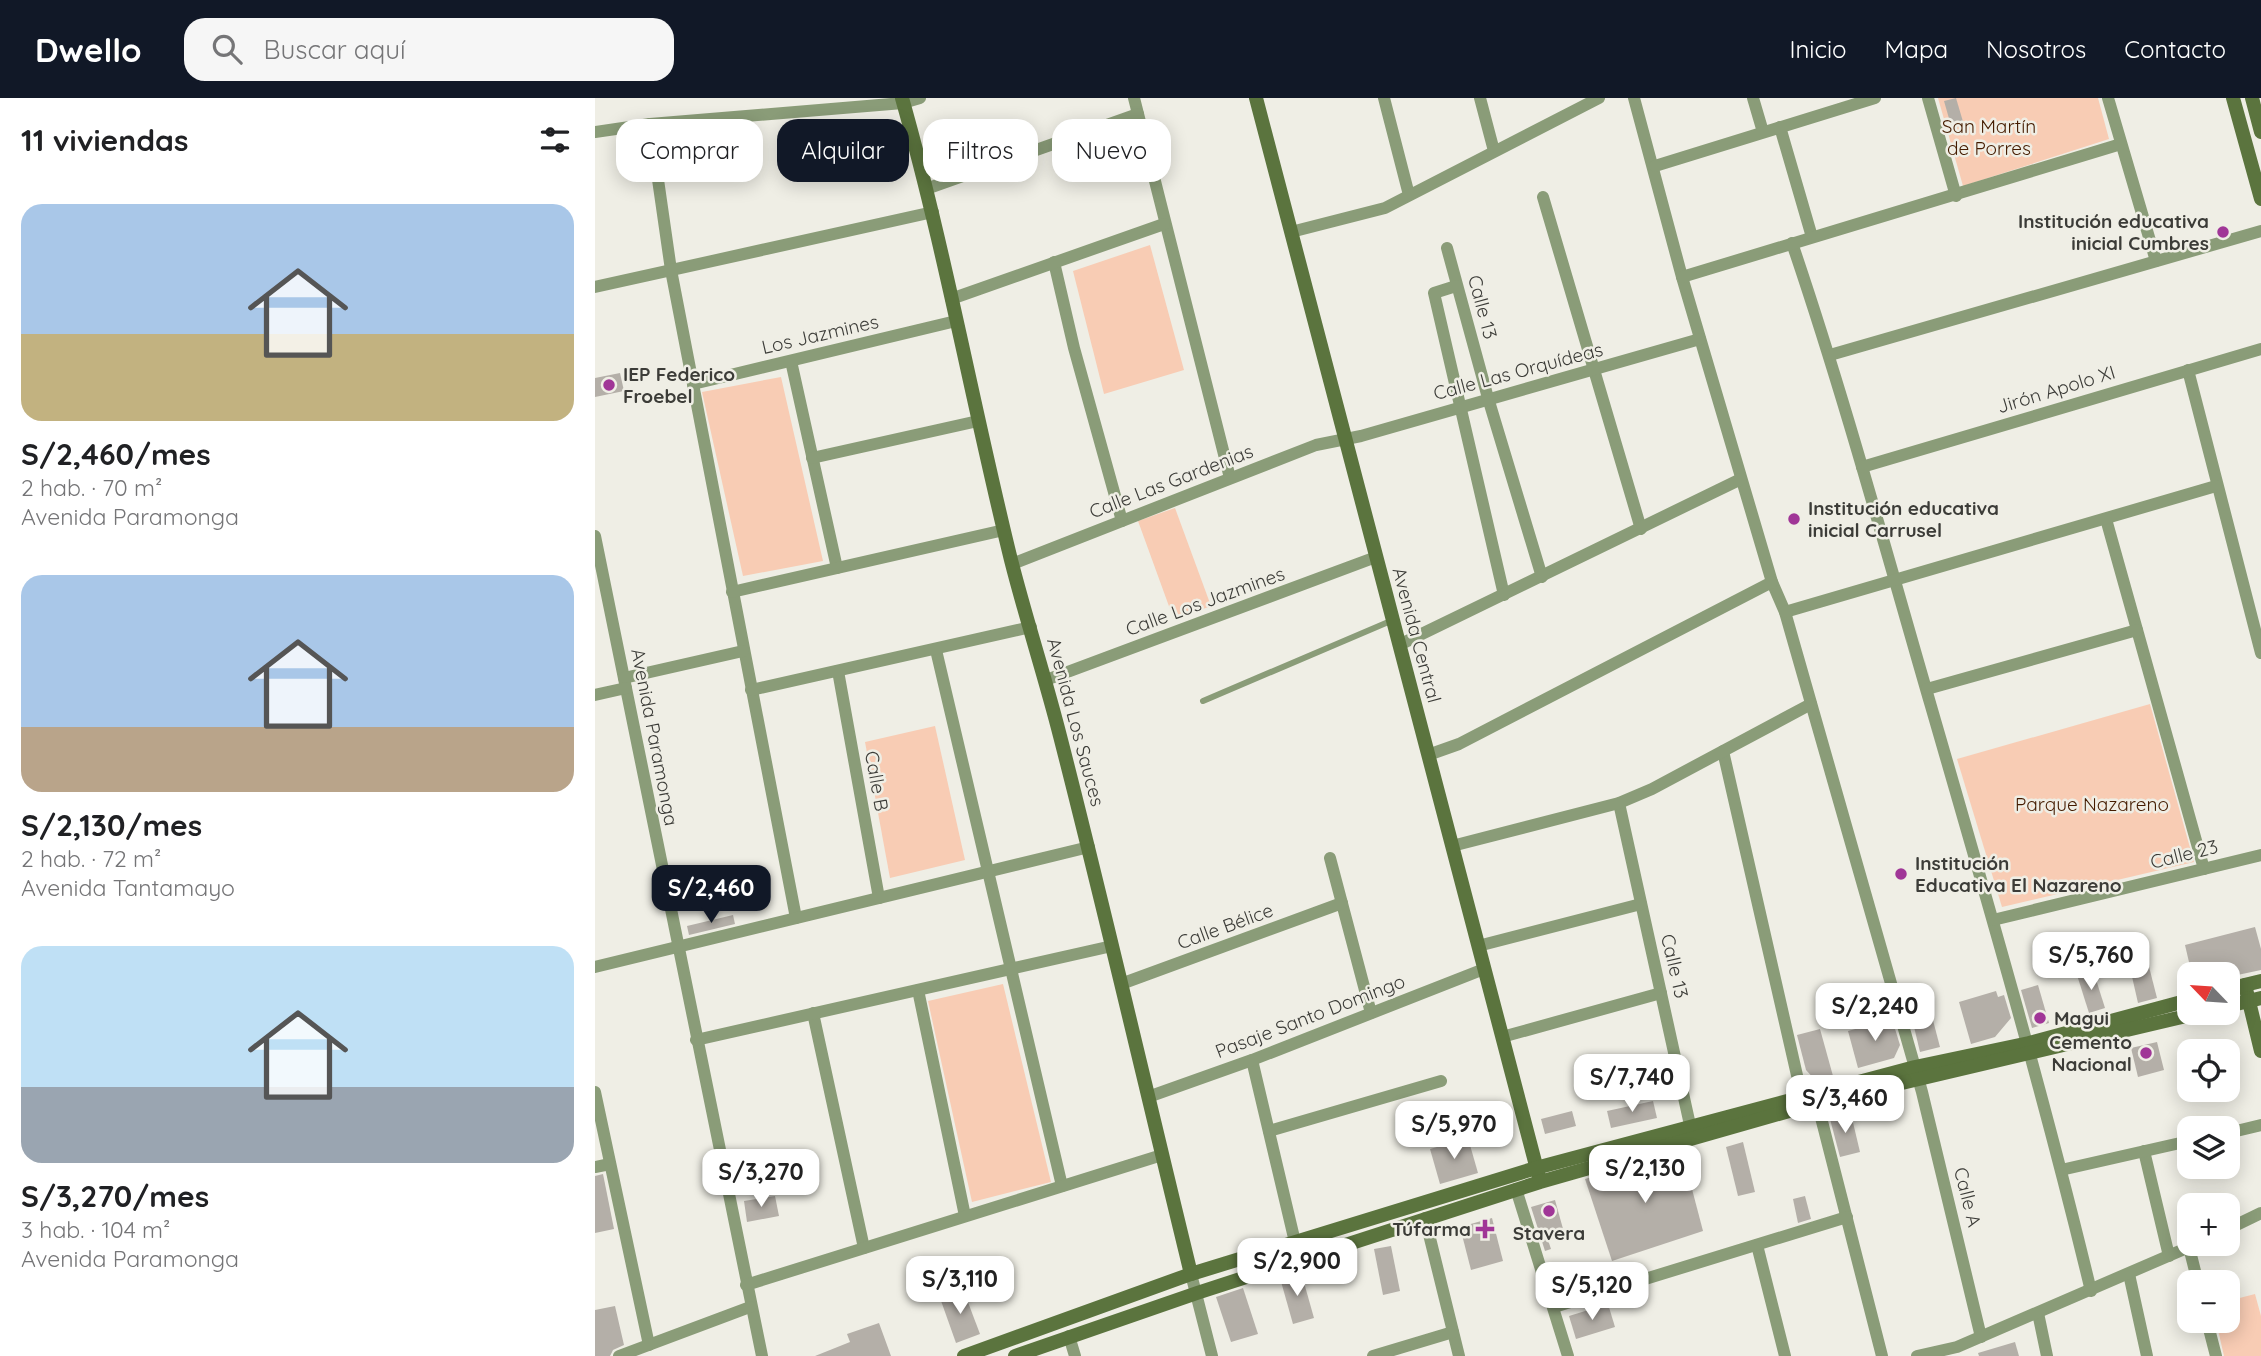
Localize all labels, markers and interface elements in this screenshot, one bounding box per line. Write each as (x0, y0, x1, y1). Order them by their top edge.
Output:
search box (184, 18, 674, 81)
text: Dwello (35, 29, 142, 70)
icon: search (208, 30, 246, 68)
text: Buscar aquí (264, 33, 406, 66)
text: Inicio (1789, 34, 1847, 64)
text: Mapa (1885, 34, 1948, 64)
text: Nosotros (1986, 34, 2086, 64)
text: Contacto (2124, 34, 2226, 64)
park label: San Martín de Porres (1942, 114, 2036, 160)
chip: Comprar (616, 119, 763, 182)
chip: Alquilar (777, 119, 909, 182)
chip: Filtros (923, 119, 1038, 182)
chip: Nuevo (1052, 119, 1171, 182)
text: 11 viviendas (21, 121, 188, 159)
icon: filters (536, 121, 574, 159)
place label: Institución educativa inicial Cumbres (2018, 209, 2209, 255)
marker: Institución educativa inicial Cumbres (2215, 224, 2231, 240)
icon: home (235, 250, 361, 376)
street label: Calle 13 (1463, 272, 1503, 342)
street label: Los Jazmines (759, 309, 881, 359)
street label: Calle Las Orquídeas (1431, 337, 1606, 405)
street label: Jirón Apolo XI (1994, 360, 2118, 418)
place label: IEP Federico Froebel (623, 362, 735, 408)
marker: IEP Federico Froebel (601, 377, 617, 393)
text: S/2,460/mes (21, 435, 211, 473)
street label: Calle Las Gardenias (1086, 439, 1256, 523)
text: 2 hab. · 70 m² (21, 473, 162, 502)
place label: Institución educativa inicial Carrusel (1808, 496, 1999, 542)
text: Avenida Paramonga (21, 502, 239, 531)
marker: Institución educativa inicial Carrusel (1786, 511, 1802, 527)
street label: Calle Los Jazmines (1122, 561, 1288, 641)
street label: Avenida Central (1387, 565, 1447, 705)
icon: home (235, 621, 361, 747)
street label: Avenida Los Sauces (1042, 635, 1110, 809)
street label: Avenida Paramonga (626, 646, 684, 828)
street label: Calle B (860, 749, 894, 813)
park label: Parque Nazareno (2015, 792, 2169, 816)
text: S/2,130/mes (21, 806, 202, 844)
street label: Calle 23 (2148, 834, 2220, 874)
text: 2 hab. · 72 m² (21, 844, 161, 873)
place label: Institución Educativa El Nazareno (1915, 851, 2122, 897)
pin: S/2,460 (646, 866, 776, 925)
marker: Institución Educativa El Nazareno (1893, 866, 1909, 882)
text: Avenida Tantamayo (21, 873, 235, 902)
text: S/2,460 (668, 873, 754, 902)
street label: Calle Bélice (1174, 898, 1276, 954)
street label: Calle 13 (1656, 931, 1694, 1001)
pin: S/5,760 (2026, 932, 2156, 992)
text: S/5,760 (2048, 940, 2134, 969)
north arrow (2177, 962, 2240, 1026)
map controls (2177, 962, 2240, 1333)
street label: Pasaje Santo Domingo (1212, 969, 1408, 1063)
pin: S/2,240 (1810, 984, 1940, 1043)
text: S/2,240 (1832, 991, 1918, 1020)
icon: home (235, 992, 361, 1118)
place label: Magui (2054, 1006, 2109, 1030)
marker: Magui (2032, 1010, 2048, 1026)
place label: Cemento Nacional (2049, 1030, 2132, 1076)
button: locate (2177, 1039, 2240, 1102)
marker: Cemento Nacional (2138, 1045, 2154, 1061)
pin: S/7,740 (1567, 1054, 1697, 1114)
text: S/7,740 (1590, 1062, 1674, 1091)
pin: S/3,460 (1780, 1076, 1910, 1135)
text: S/3,460 (1802, 1083, 1888, 1112)
pin: S/5,970 (1389, 1102, 1519, 1161)
text: S/5,970 (1411, 1109, 1497, 1138)
button: layers (2177, 1116, 2240, 1179)
pin: S/2,130 (1580, 1146, 1710, 1205)
pin: S/3,270 (696, 1150, 826, 1209)
text: S/2,130 (1605, 1153, 1685, 1182)
text: S/3,270 (718, 1157, 804, 1186)
street label: Calle A (1949, 1165, 1987, 1229)
text: S/3,270/mes (21, 1177, 209, 1215)
button: + (2177, 1193, 2240, 1256)
marker: Stavera (1541, 1203, 1557, 1219)
text: 3 hab. · 104 m² (21, 1215, 170, 1244)
place label: Túfarma (1392, 1217, 1471, 1241)
marker: Túfarma (1477, 1221, 1493, 1237)
place label: Stavera (1513, 1221, 1585, 1245)
pin: S/2,900 (1232, 1238, 1362, 1298)
text: Avenida Paramonga (21, 1244, 239, 1273)
text: S/2,900 (1253, 1246, 1341, 1275)
pin: S/3,110 (895, 1256, 1025, 1316)
pin: S/5,120 (1527, 1262, 1657, 1322)
text: S/3,110 (922, 1264, 998, 1293)
text: S/5,120 (1552, 1270, 1632, 1299)
button: − (2177, 1270, 2240, 1333)

